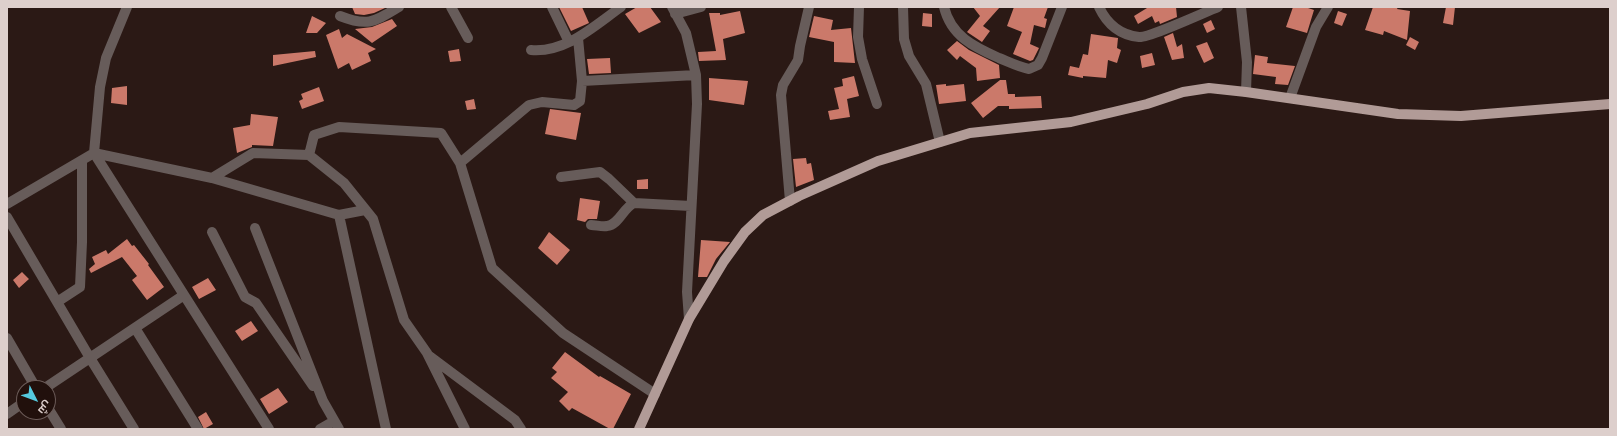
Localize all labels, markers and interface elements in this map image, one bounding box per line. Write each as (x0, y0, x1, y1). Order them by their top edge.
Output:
north arrow (16, 380, 56, 420)
text: ش (35, 398, 54, 417)

